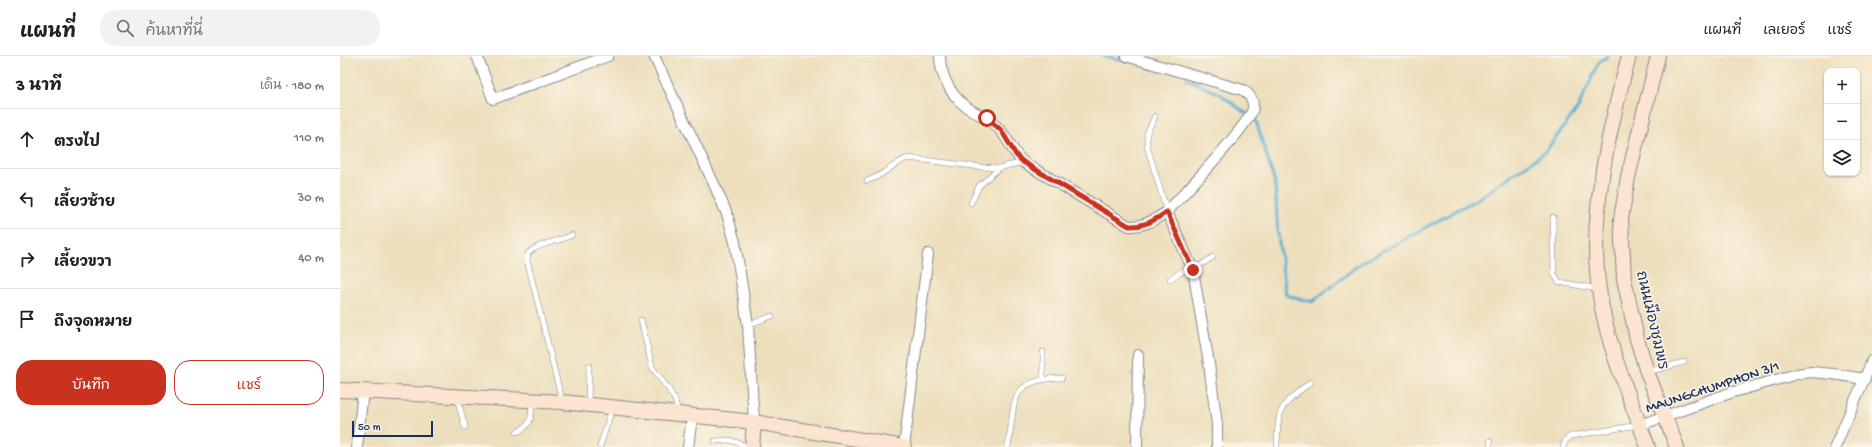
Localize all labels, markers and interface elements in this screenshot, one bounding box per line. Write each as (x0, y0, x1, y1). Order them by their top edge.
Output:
search box (100, 10, 380, 46)
icon: search (114, 17, 136, 39)
text: แผนที่ (20, 22, 76, 45)
text: ค้นหาที่นี่ (146, 23, 203, 41)
text: แผนที่ (1703, 23, 1741, 40)
text: เลเยอร์ (1763, 23, 1805, 40)
text: แชร์ (1827, 23, 1852, 40)
map controls (1824, 68, 1860, 176)
button: + (1824, 68, 1860, 104)
text: 3 นาที (16, 77, 62, 97)
text: เดิน · 180 m (260, 79, 324, 94)
button: − (1824, 104, 1860, 140)
route start (978, 109, 996, 127)
icon: ahead (16, 128, 38, 150)
text: 110 m (294, 131, 324, 146)
text: ตรงไป (54, 134, 100, 152)
button: layers (1824, 140, 1860, 176)
icon: left (16, 188, 38, 210)
text: 30 m (298, 191, 324, 206)
text: เลี้ยวซ้าย (54, 194, 115, 212)
icon: right (16, 248, 38, 270)
text: 40 m (298, 251, 324, 266)
text: เลี้ยวขวา (54, 254, 112, 272)
route end (1184, 261, 1202, 279)
street label: ถนนเมืองชุมพร (1631, 269, 1673, 372)
icon: arrive (16, 308, 38, 330)
text: ถึงจุดหมาย (54, 314, 132, 332)
street label: MAUNGCHUMPHON 3/1 (1643, 358, 1782, 418)
button: บันทึก (16, 360, 166, 405)
button: แชร์ (174, 360, 324, 405)
scale bar (352, 419, 433, 438)
text: 50 m (358, 422, 380, 434)

